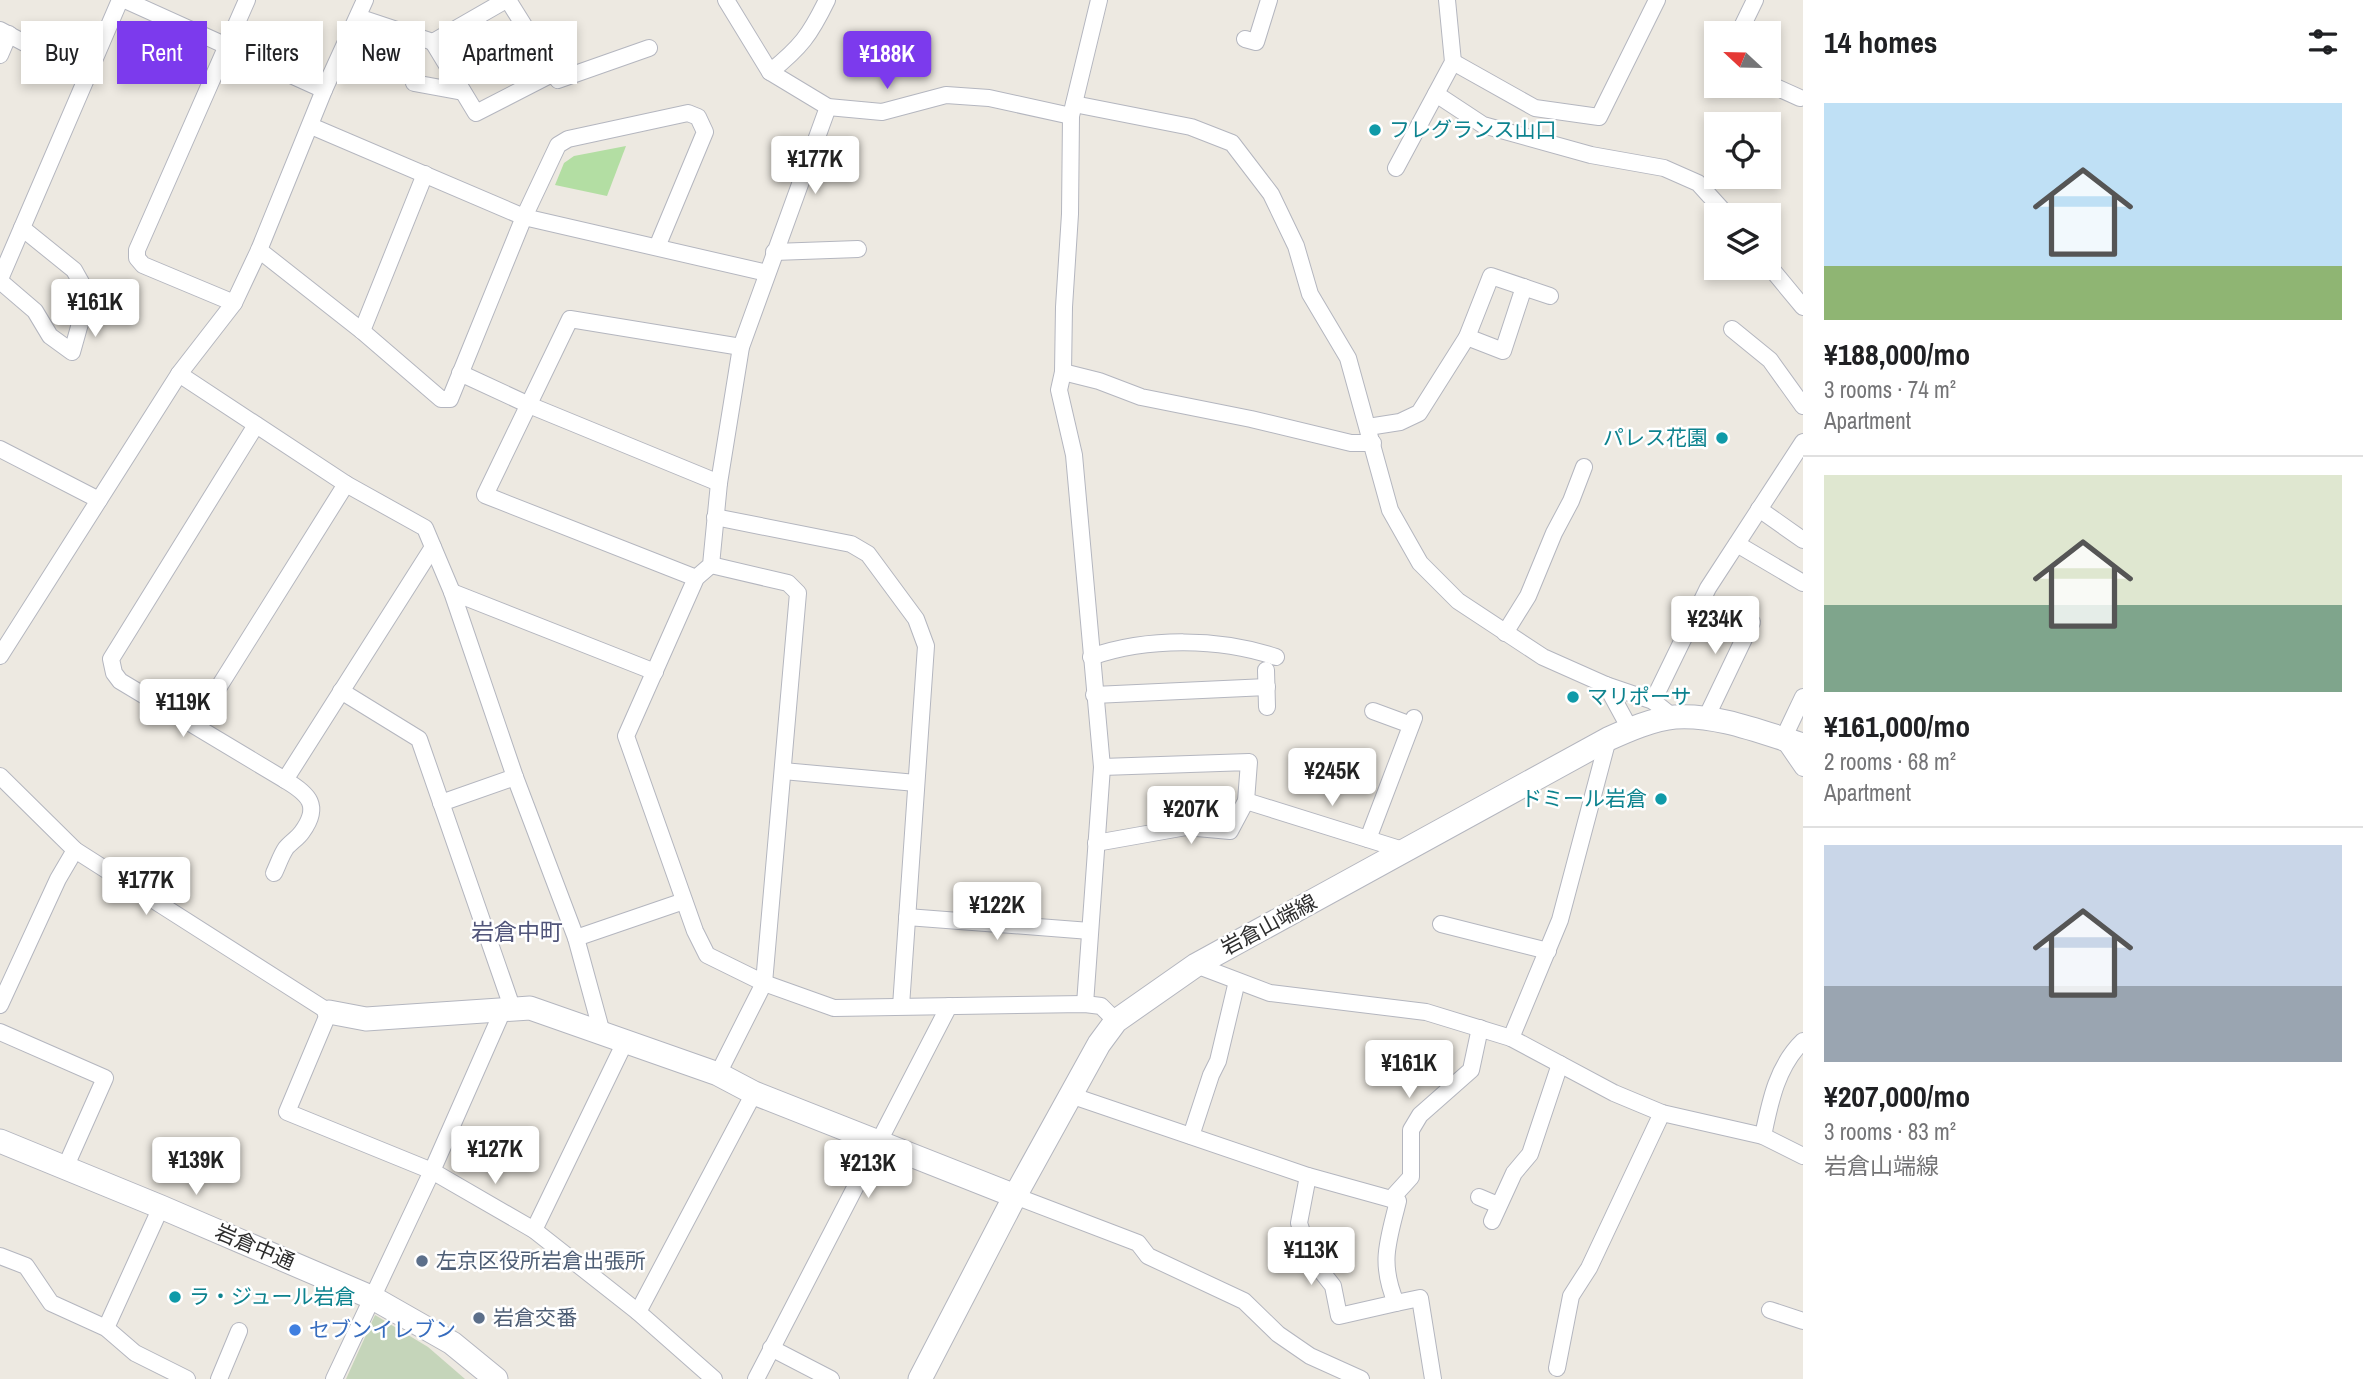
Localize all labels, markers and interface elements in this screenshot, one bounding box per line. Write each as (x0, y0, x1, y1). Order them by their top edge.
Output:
chip: Buy (21, 21, 103, 84)
chip: Rent (117, 21, 207, 84)
chip: Filters (221, 21, 323, 84)
chip: New (337, 21, 425, 84)
chip: Apartment (439, 21, 577, 84)
north arrow (1704, 21, 1782, 98)
map controls (1704, 21, 1781, 280)
text: 14 homes (1824, 22, 1938, 62)
icon: filters (2304, 23, 2342, 61)
pin: ¥188K (838, 32, 936, 91)
text: ¥188K (859, 38, 915, 69)
button: locate (1704, 112, 1781, 189)
place label: フレグランス山口 (1389, 115, 1557, 144)
marker: フレグランス山口 (1367, 122, 1383, 138)
pin: ¥177K (766, 136, 864, 196)
text: ¥177K (787, 143, 843, 174)
icon: home (2020, 149, 2146, 275)
button: layers (1704, 203, 1781, 280)
pin: ¥161K (46, 280, 144, 339)
text: ¥161K (67, 286, 123, 317)
text: ¥188,000/mo (1824, 334, 1970, 374)
text: 3 rooms · 74 m² (1824, 374, 1956, 405)
text: Apartment (1824, 405, 1911, 436)
place label: パレス花園 (1603, 423, 1708, 452)
marker: パレス花園 (1714, 430, 1730, 446)
icon: home (2020, 521, 2146, 647)
pin: ¥234K (1666, 596, 1764, 656)
text: ¥234K (1687, 603, 1743, 634)
pin: ¥119K (134, 680, 232, 739)
place label: マリポーサ (1587, 682, 1692, 711)
text: ¥119K (156, 686, 210, 717)
marker: マリポーサ (1565, 689, 1581, 705)
text: ¥161,000/mo (1824, 706, 1970, 746)
text: 2 rooms · 68 m² (1824, 746, 1956, 777)
pin: ¥245K (1283, 748, 1381, 808)
text: ¥245K (1304, 755, 1360, 786)
text: Apartment (1824, 777, 1911, 808)
place label: ドミール岩倉 (1521, 784, 1647, 813)
pin: ¥207K (1142, 786, 1240, 846)
marker: ドミール岩倉 (1653, 791, 1669, 807)
text: ¥207K (1163, 793, 1219, 824)
pin: ¥177K (97, 858, 195, 917)
text: ¥177K (118, 864, 174, 895)
pin: ¥122K (948, 883, 1046, 942)
street label: 岩倉山端線 (1216, 887, 1322, 962)
text: ¥122K (969, 889, 1025, 920)
icon: home (2020, 890, 2146, 1016)
district label: 岩倉中町 (471, 916, 563, 947)
pin: ¥161K (1360, 1040, 1458, 1100)
text: ¥161K (1381, 1047, 1437, 1078)
text: ¥207,000/mo (1824, 1076, 1970, 1116)
text: 3 rooms · 83 m² (1824, 1116, 1956, 1147)
pin: ¥127K (446, 1126, 544, 1186)
text: ¥127K (467, 1133, 523, 1164)
pin: ¥139K (147, 1138, 245, 1197)
pin: ¥213K (819, 1140, 917, 1200)
text: ¥139K (168, 1144, 224, 1175)
text: ¥213K (840, 1147, 896, 1178)
text: 岩倉山端線 (1824, 1150, 1939, 1181)
street label: 岩倉中通 (211, 1217, 300, 1276)
pin: ¥113K (1262, 1228, 1360, 1287)
text: ¥113K (1284, 1234, 1338, 1265)
place label: 左京区役所岩倉出張所 (436, 1246, 646, 1275)
marker: 左京区役所岩倉出張所 (414, 1253, 430, 1269)
place label: ラ・ジュール岩倉 (189, 1282, 356, 1311)
marker: ラ・ジュール岩倉 (167, 1289, 183, 1305)
place label: 岩倉交番 (493, 1303, 577, 1332)
marker: 岩倉交番 (471, 1310, 487, 1326)
place label: セブンイレブン (309, 1315, 456, 1344)
marker: セブンイレブン (287, 1322, 303, 1338)

